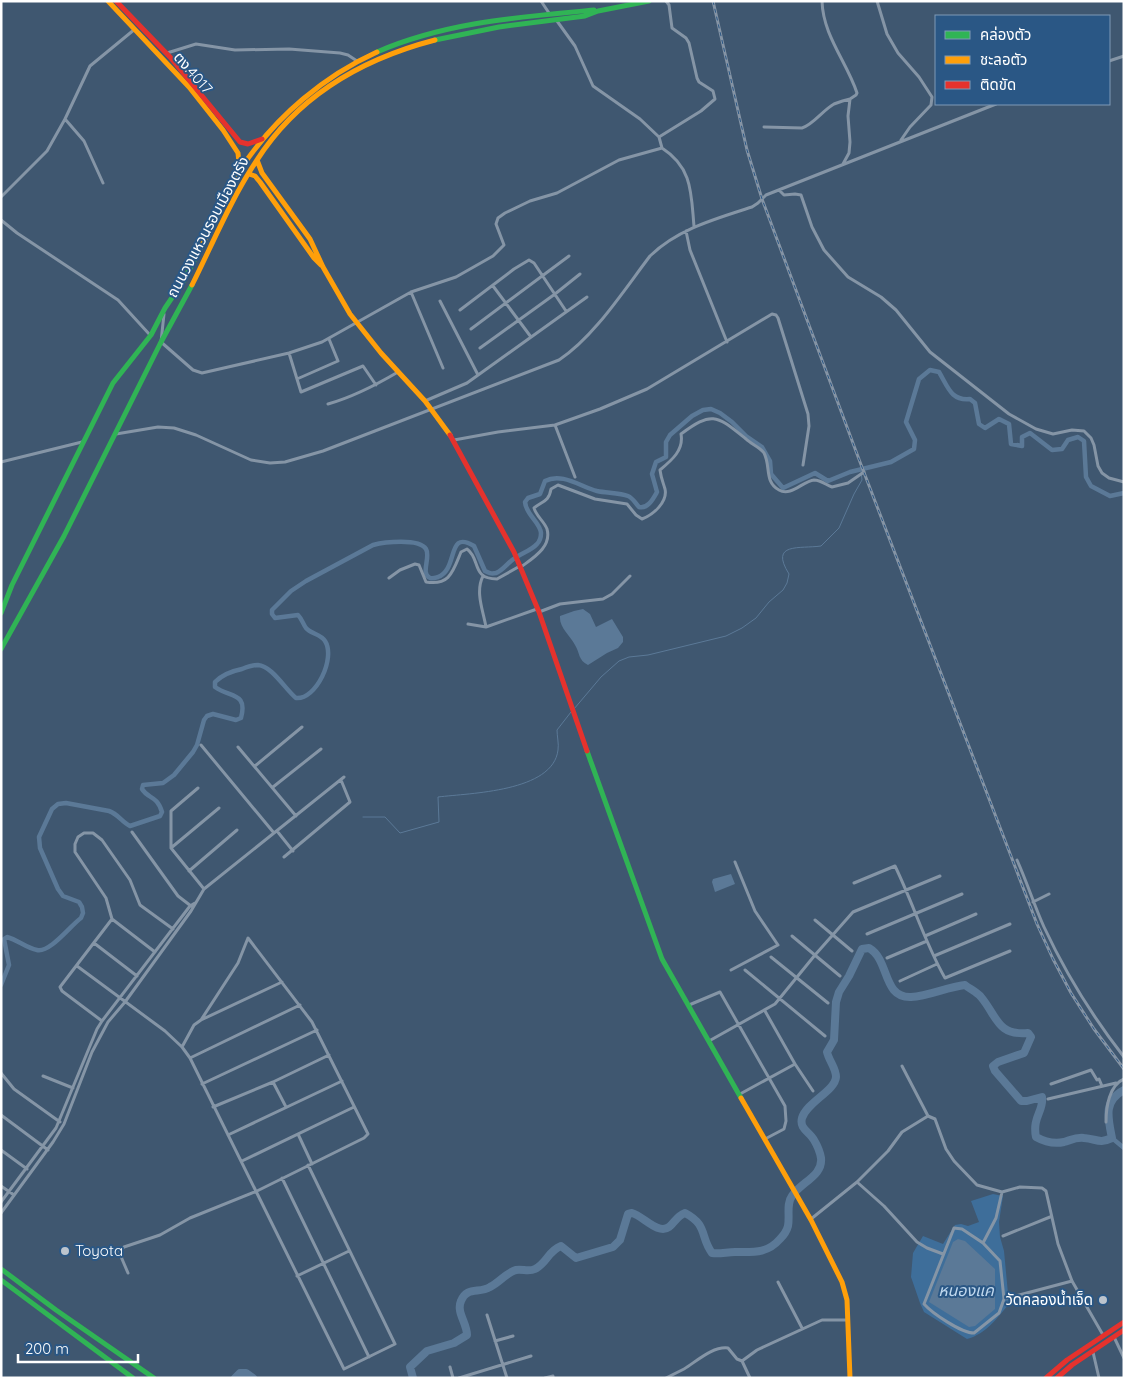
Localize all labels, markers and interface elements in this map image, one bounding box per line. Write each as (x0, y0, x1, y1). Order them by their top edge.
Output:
legend (935, 15, 1110, 105)
text: คล่องตัว (980, 25, 1031, 44)
street label: ตง.4017 (170, 48, 217, 98)
text: ชะลอตัว (980, 50, 1027, 69)
text: ติดขัด (980, 75, 1016, 94)
street label: ถนนวงแหวนรอบเมืองตรัง (162, 153, 253, 301)
place label: Toyota (75, 1241, 123, 1260)
marker: Toyota (59, 1245, 71, 1257)
water label: หนองแค (938, 1280, 995, 1300)
place label: วัดคลองน้ำเจ็ด (1005, 1289, 1093, 1309)
marker: วัดคลองน้ำเจ็ด (1097, 1294, 1109, 1306)
scale bar (18, 1332, 138, 1364)
text: 200 m (25, 1339, 69, 1358)

